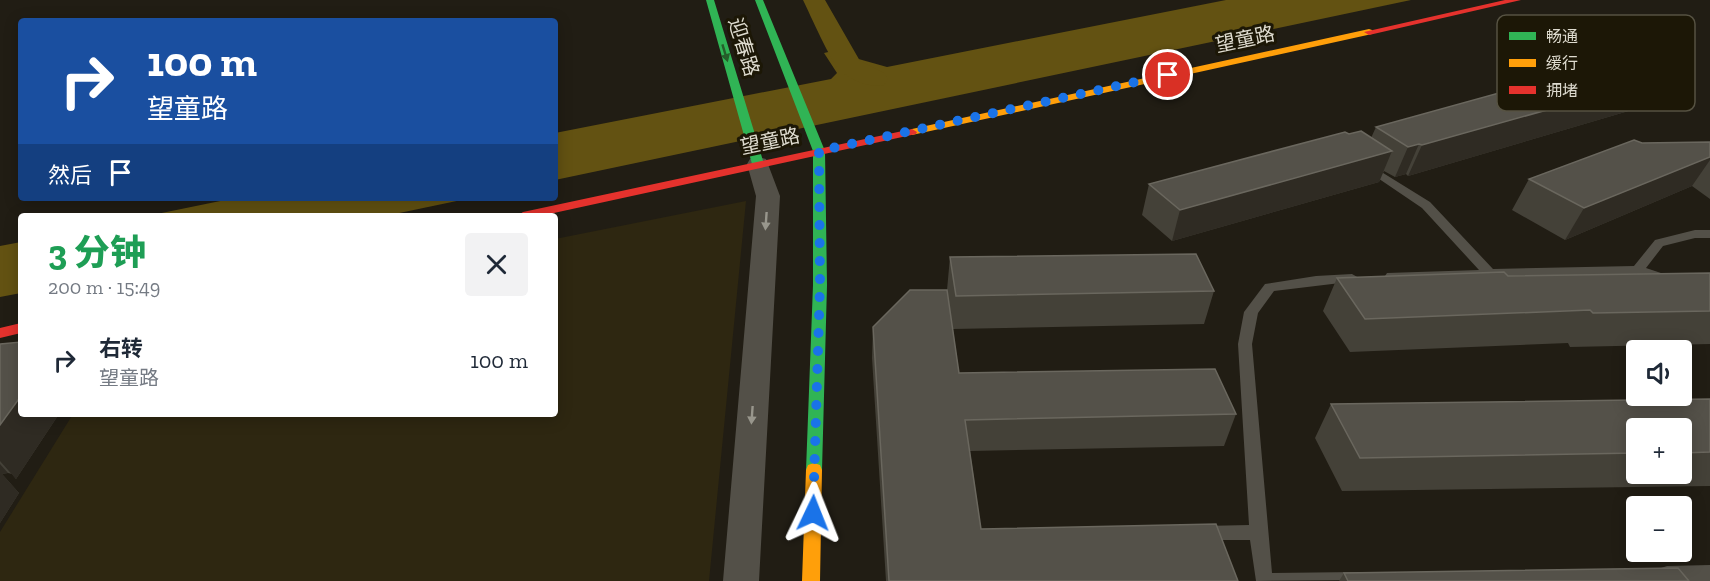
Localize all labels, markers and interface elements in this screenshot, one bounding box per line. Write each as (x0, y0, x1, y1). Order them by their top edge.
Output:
street label: 迎春路 (724, 15, 764, 79)
legend (1497, 15, 1695, 111)
street label: 望童路 (1213, 21, 1277, 57)
text: 畅通 (1546, 27, 1578, 46)
text: 100 m (147, 36, 257, 87)
icon: right (48, 42, 126, 120)
one-way arrow (721, 44, 730, 62)
pin (1142, 49, 1193, 100)
text: 缓行 (1546, 54, 1578, 73)
icon: arrive (1151, 58, 1184, 91)
text: 拥堵 (1546, 81, 1578, 100)
text: 望童路 (147, 93, 228, 125)
street label: 望童路 (738, 123, 802, 159)
icon: arrive (104, 156, 137, 189)
text: 然后 (48, 162, 92, 189)
one-way arrow (761, 211, 771, 230)
text: 3 分钟 (48, 231, 146, 274)
button: close (465, 233, 528, 296)
text: 200 m · 15:49 (48, 275, 160, 299)
text: 右转 (99, 335, 143, 362)
map controls (1626, 340, 1692, 562)
button: sound (1626, 340, 1692, 406)
icon: right (48, 344, 81, 377)
text: 100 m (470, 347, 528, 374)
text: 望童路 (99, 366, 159, 390)
one-way arrow (748, 406, 757, 425)
button: + (1626, 418, 1692, 484)
position arrow (781, 481, 845, 545)
button: − (1626, 496, 1692, 562)

